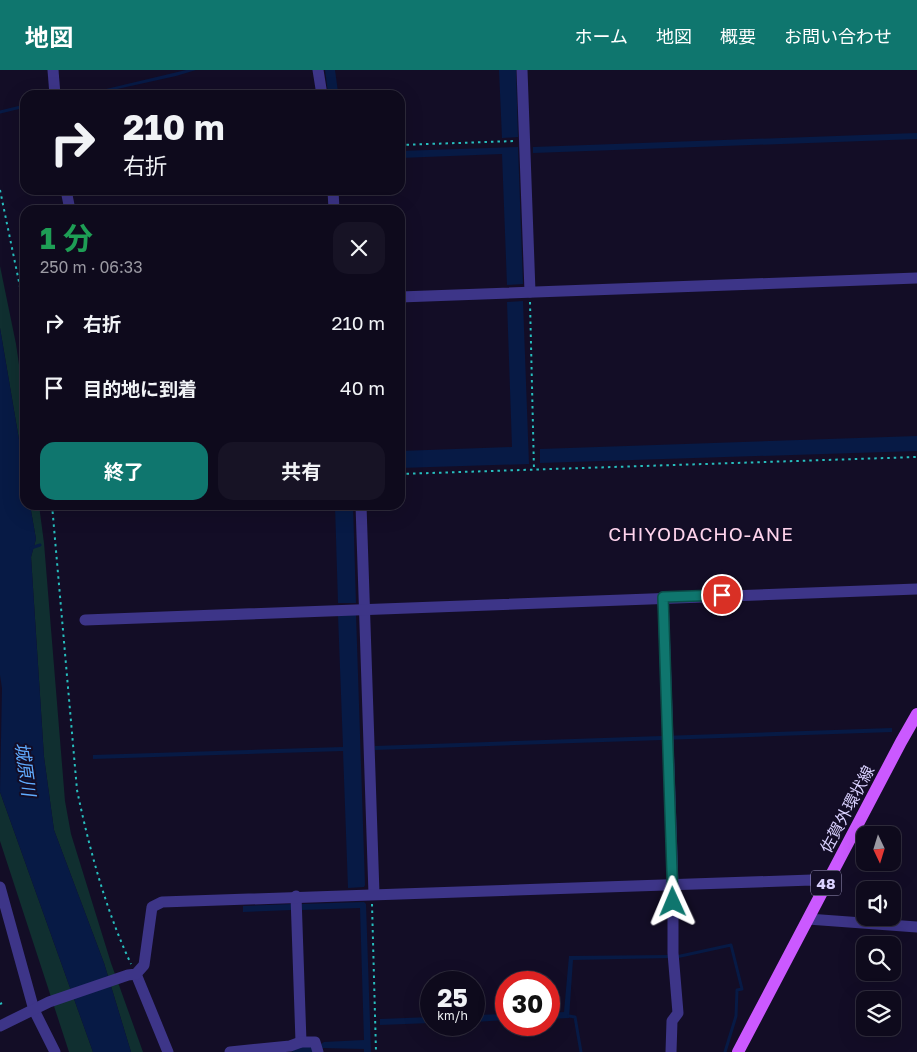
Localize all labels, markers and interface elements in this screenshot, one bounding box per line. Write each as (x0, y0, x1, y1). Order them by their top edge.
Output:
text: 地図 (25, 22, 73, 51)
text: ホーム (575, 25, 628, 47)
text: 地図 (656, 25, 692, 47)
text: 概要 (720, 25, 756, 47)
text: お問い合わせ (784, 25, 892, 47)
text: 210 m (123, 106, 225, 148)
icon: right (40, 110, 105, 175)
text: 右折 (123, 152, 167, 179)
text: 1 分 (40, 220, 93, 256)
button: close (333, 222, 385, 274)
text: 250 m · 06:33 (40, 257, 143, 277)
icon: right (40, 309, 68, 337)
text: 210 m (331, 311, 385, 334)
text: 右折 (83, 312, 121, 335)
icon: arrive (40, 374, 68, 402)
text: 40 m (340, 376, 385, 399)
text: 目的地に到着 (83, 377, 197, 400)
button: 終了 (40, 442, 208, 500)
button: 共有 (218, 442, 385, 500)
district label: CHIYODACHO-ANE (608, 522, 794, 545)
pin (701, 574, 743, 616)
icon: arrive (708, 581, 736, 609)
water label: 城原川 (11, 741, 41, 799)
street label: 佐賀外環状線 (816, 762, 878, 856)
north arrow (856, 826, 901, 871)
map controls (856, 826, 901, 1036)
road number: 48 (811, 870, 841, 896)
position arrow (646, 875, 698, 927)
button: sound (856, 881, 901, 926)
button: search (856, 936, 901, 981)
speed limit sign: 30 (495, 971, 560, 1036)
text: 25 (437, 982, 468, 1013)
button: layers (856, 991, 901, 1036)
text: km/h (437, 1008, 468, 1023)

